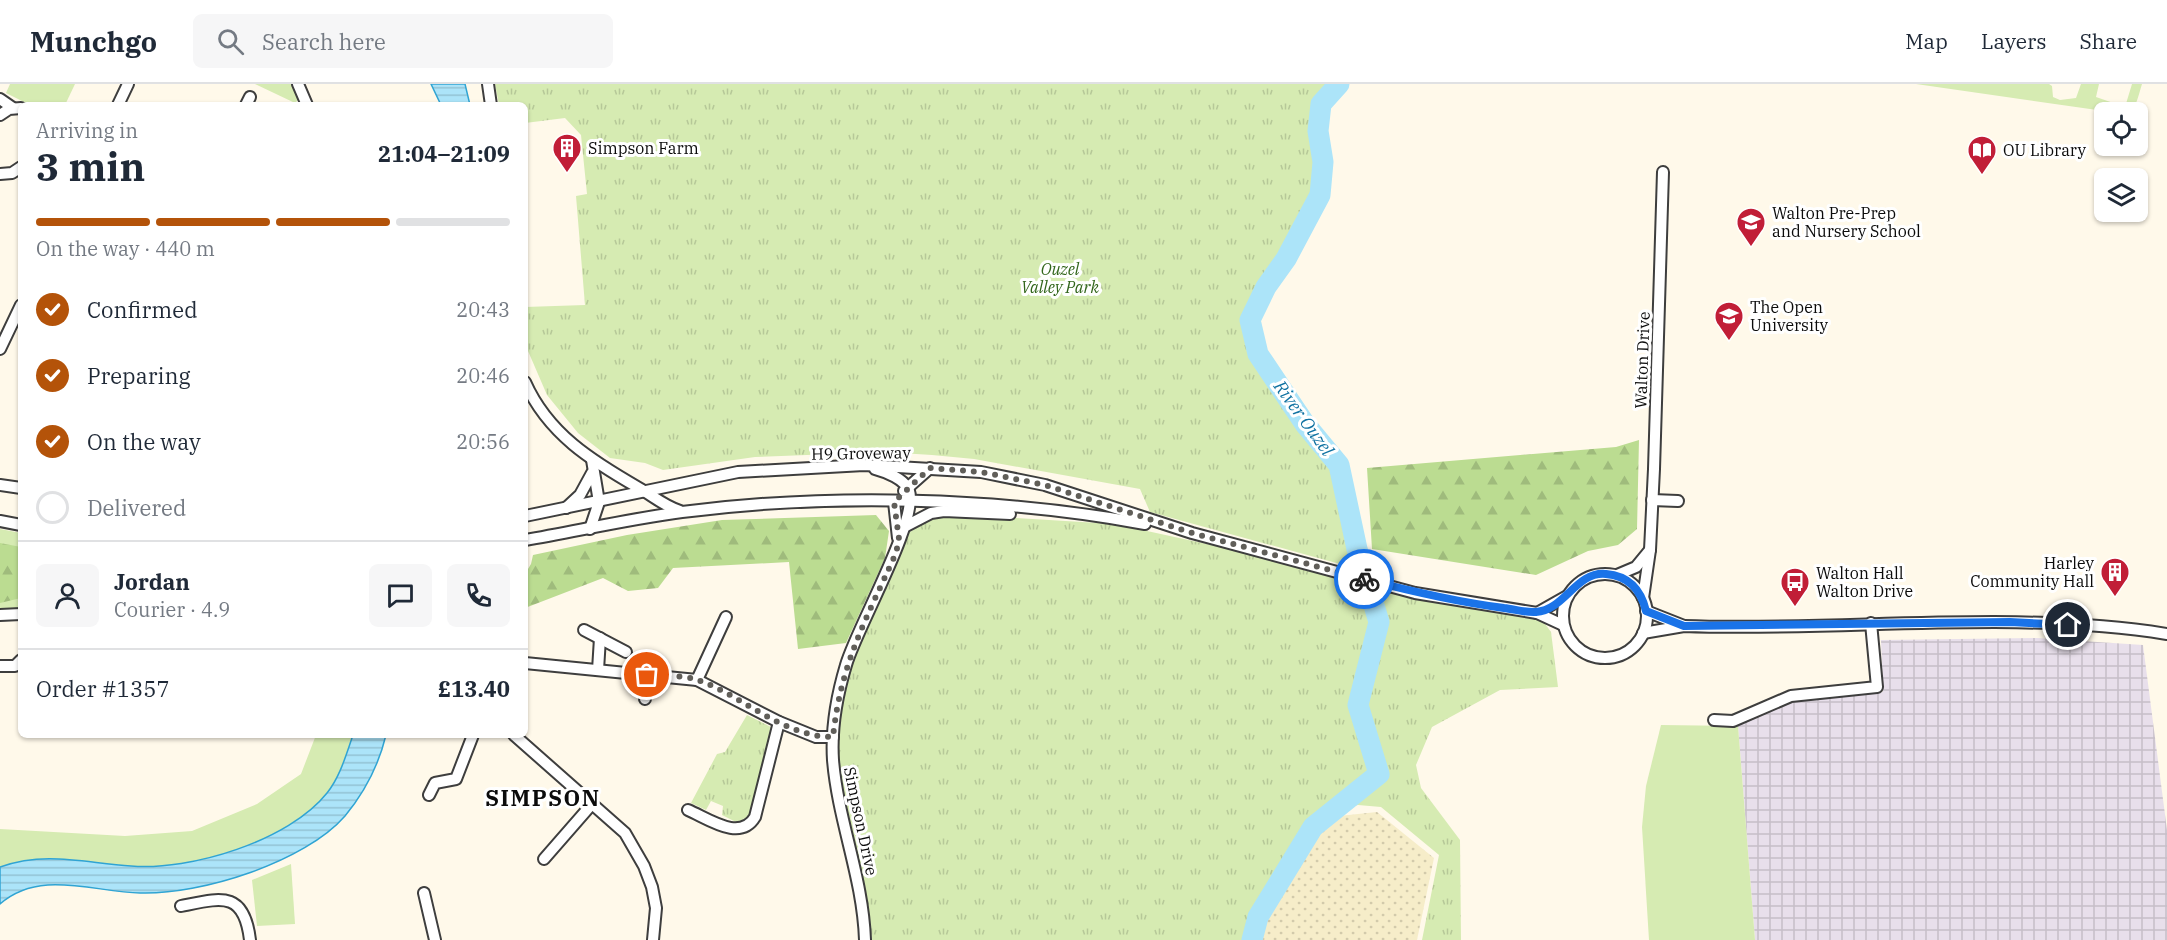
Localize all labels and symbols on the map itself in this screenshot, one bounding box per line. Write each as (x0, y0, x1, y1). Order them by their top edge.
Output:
building icon: Simpson Farm (551, 132, 583, 174)
library icon: OU Library (1966, 134, 1998, 176)
place label: Simpson Farm (588, 138, 699, 158)
place label: OU Library (2003, 140, 2086, 160)
place label: Walton Pre-Prep and Nursery School (1772, 203, 1921, 241)
school or university icon: Walton Pre-Prep and Nursery School (1735, 206, 1767, 248)
park label: Ouzel Valley Park (1021, 259, 1099, 297)
place label: The Open University (1750, 297, 1829, 335)
school or university icon: The Open University (1713, 300, 1745, 342)
street label: Walton Drive (1630, 311, 1654, 409)
water label: River Ouzel (1268, 375, 1340, 461)
street label: H9 Groveway (811, 442, 912, 464)
courier (1334, 549, 1394, 609)
place label: Harley Community Hall (1970, 553, 2094, 591)
building icon: Harley Community Hall (2099, 556, 2131, 598)
place label: Walton Hall Walton Drive (1816, 563, 1913, 601)
bus stop icon: Walton Hall Walton Drive (1779, 566, 1811, 608)
pin (2042, 599, 2093, 650)
pin (621, 649, 672, 700)
street label: Simpson Drive (840, 765, 882, 877)
district label: SIMPSON (485, 783, 601, 812)

